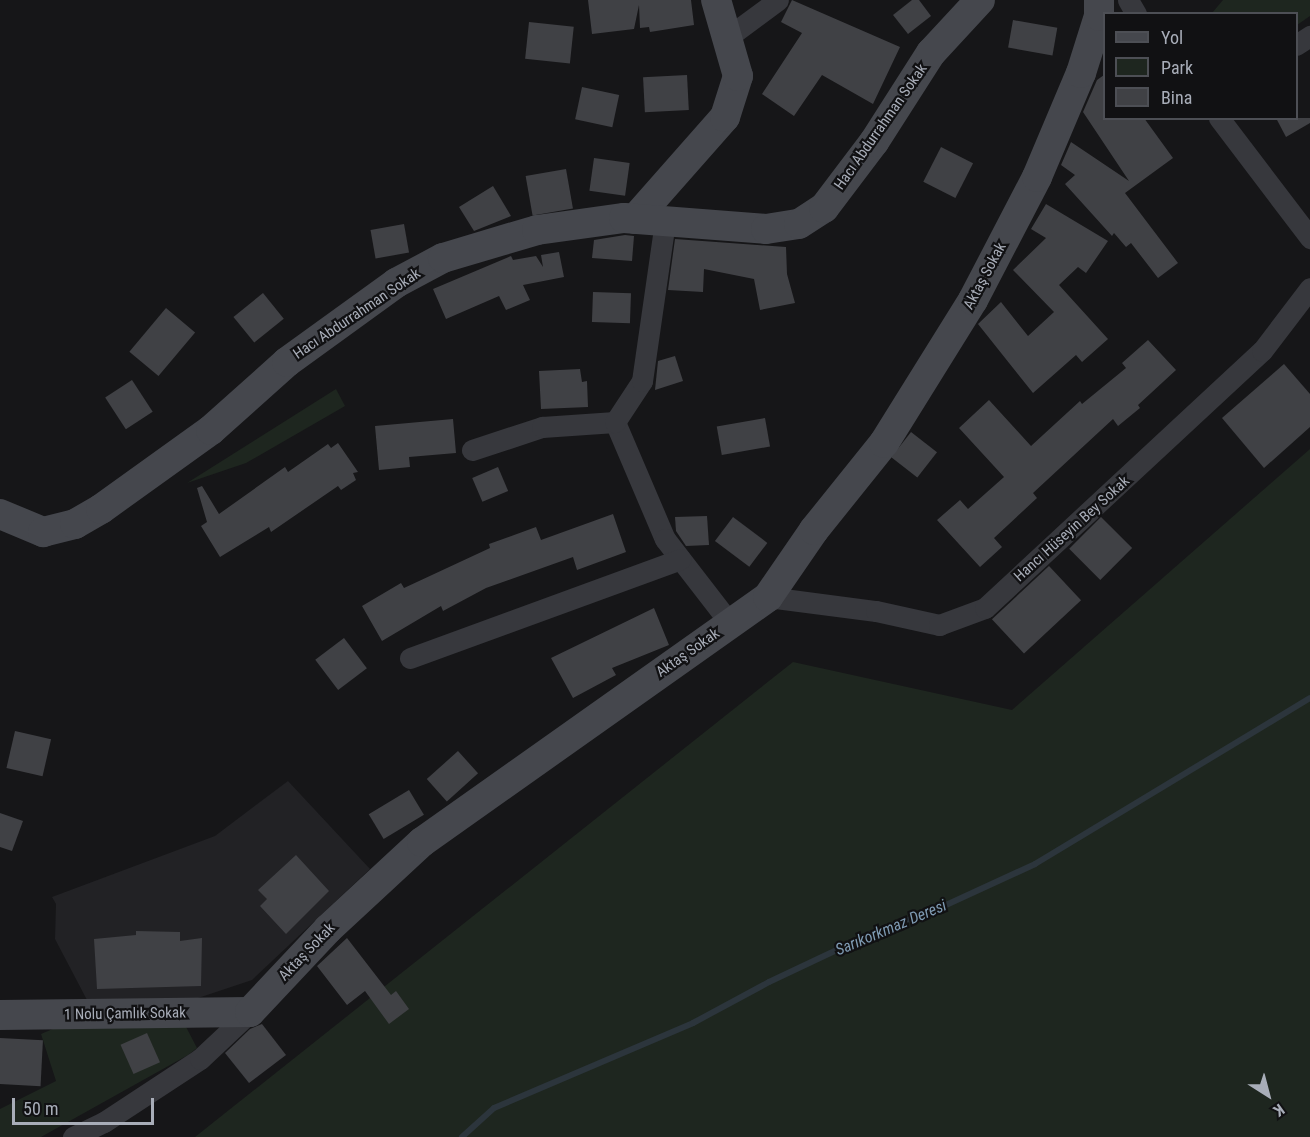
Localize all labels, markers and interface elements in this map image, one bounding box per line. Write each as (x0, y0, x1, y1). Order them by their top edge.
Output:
legend (1103, 12, 1298, 120)
text: Yol (1161, 27, 1183, 48)
text: Park (1161, 57, 1193, 78)
street label: Hacı Abdurrahman Sokak (831, 61, 931, 193)
text: Bina (1161, 87, 1192, 108)
street label: Aktaş Sokak (960, 239, 1010, 313)
street label: Hacı Abdurrahman Sokak (290, 265, 424, 363)
street label: Hancı Hüseyin Bey Sokak (1011, 472, 1133, 586)
street label: Aktaş Sokak (653, 625, 723, 681)
water label: Sarıkorkmaz Deresi (833, 896, 949, 960)
street label: Aktaş Sokak (275, 919, 339, 985)
street label: 1 Nolu Çamlık Sokak (64, 1004, 186, 1024)
north arrow (1238, 1065, 1298, 1125)
scale bar (15, 1086, 158, 1124)
text: 50 m (23, 1098, 58, 1119)
text: K (1270, 1100, 1288, 1120)

